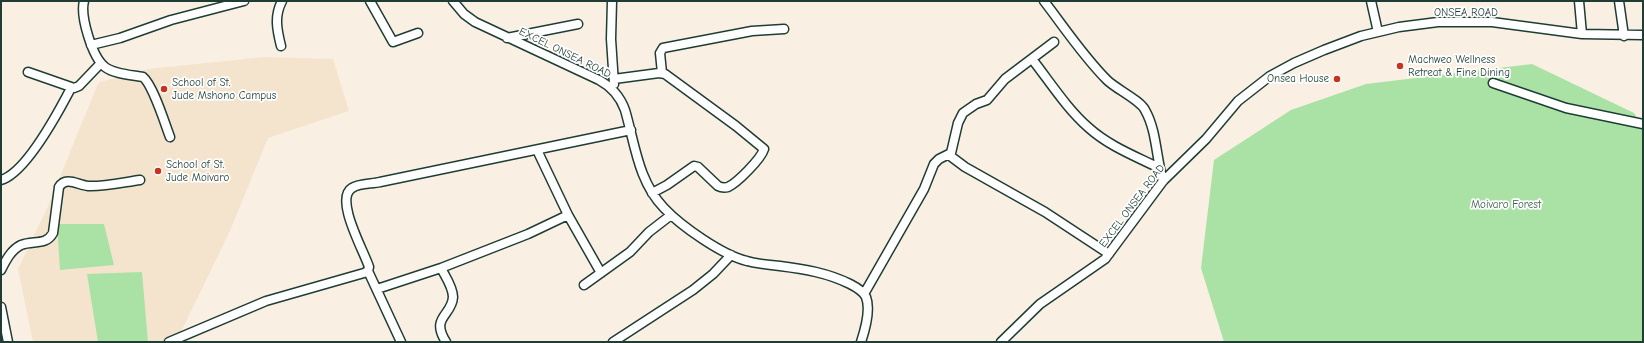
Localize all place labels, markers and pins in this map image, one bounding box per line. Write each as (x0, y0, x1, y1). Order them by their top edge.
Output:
place label: Machweo Wellness Retreat & Fine Dining (1408, 53, 1510, 79)
marker: Machweo Wellness Retreat & Fine Dining (1395, 61, 1405, 71)
place label: Onsea House (1267, 72, 1329, 86)
marker: Onsea House (1332, 74, 1342, 84)
place label: School of St. Jude Mshono Campus (172, 76, 276, 102)
marker: School of St. Jude Mshono Campus (159, 84, 169, 94)
place label: School of St. Jude Moivaro (166, 158, 229, 184)
marker: School of St. Jude Moivaro (153, 166, 163, 176)

